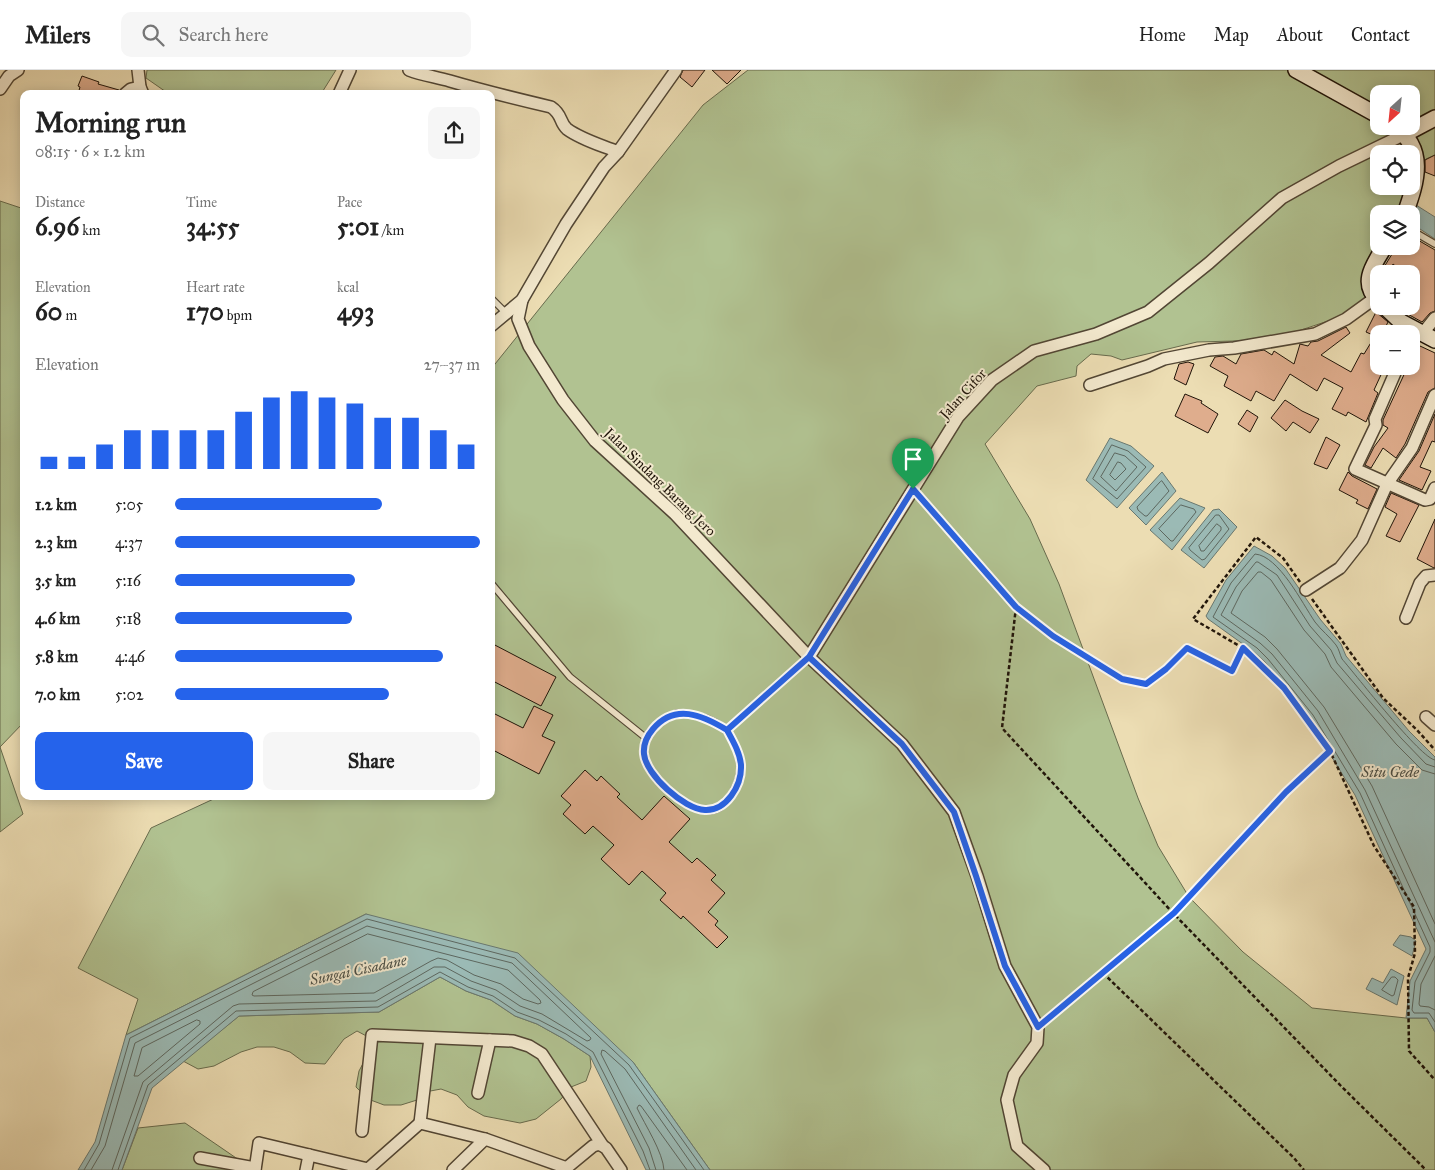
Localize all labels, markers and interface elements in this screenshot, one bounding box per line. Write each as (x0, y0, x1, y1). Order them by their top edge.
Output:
search box (121, 12, 471, 57)
text: Milers (25, 20, 91, 50)
icon: search (139, 21, 167, 49)
text: Search here (179, 23, 268, 46)
text: Home (1139, 24, 1186, 46)
text: Map (1214, 24, 1249, 46)
text: About (1277, 24, 1323, 46)
text: Contact (1351, 24, 1410, 46)
north arrow (1370, 85, 1420, 135)
map controls (1370, 85, 1420, 375)
text: Morning run (35, 105, 186, 140)
button: share (428, 107, 480, 159)
text: 08:15 · 6 × 1.2 km (35, 142, 145, 161)
button: locate (1370, 145, 1420, 195)
text: Distance (35, 194, 85, 211)
text: Time (186, 194, 217, 211)
text: Pace (337, 194, 362, 211)
button: layers (1370, 205, 1420, 255)
text: 6.96 (35, 211, 79, 242)
text: 34:55 (186, 211, 239, 242)
text: 5:01 (337, 211, 379, 242)
text: km (79, 222, 101, 239)
text: /km (379, 222, 404, 239)
button: + (1370, 265, 1420, 315)
text: Elevation (35, 279, 91, 296)
text: Heart rate (186, 279, 245, 296)
text: kcal (337, 279, 359, 296)
text: 60 (35, 296, 62, 327)
text: 170 (186, 296, 224, 327)
text: 493 (337, 296, 374, 327)
text: m (62, 307, 77, 324)
text: bpm (224, 307, 252, 324)
button: − (1370, 325, 1420, 375)
text: Elevation (35, 355, 99, 374)
text: 27–37 m (424, 355, 480, 374)
street label: Jalan Cifor (935, 365, 991, 425)
street label: Jalan Sindang Barang Jero (599, 423, 719, 540)
pin (892, 438, 934, 489)
icon: arrive (899, 445, 927, 473)
text: 1.2 km (35, 495, 77, 514)
text: 5:05 (115, 495, 143, 514)
text: 2.3 km (35, 533, 77, 552)
text: 4:37 (115, 533, 143, 552)
text: 3.5 km (35, 571, 76, 590)
text: 5:16 (115, 571, 141, 590)
text: 4.6 km (35, 609, 80, 628)
text: 5:18 (115, 609, 141, 628)
text: 5.8 km (35, 647, 78, 666)
text: 4:46 (115, 647, 145, 666)
text: 7.0 km (35, 685, 80, 704)
text: 5:02 (115, 685, 144, 704)
button: Save (35, 732, 253, 790)
button: Share (263, 732, 480, 790)
water label: Situ Gede (1360, 763, 1419, 781)
water label: Sungai Cisadane (307, 951, 408, 989)

